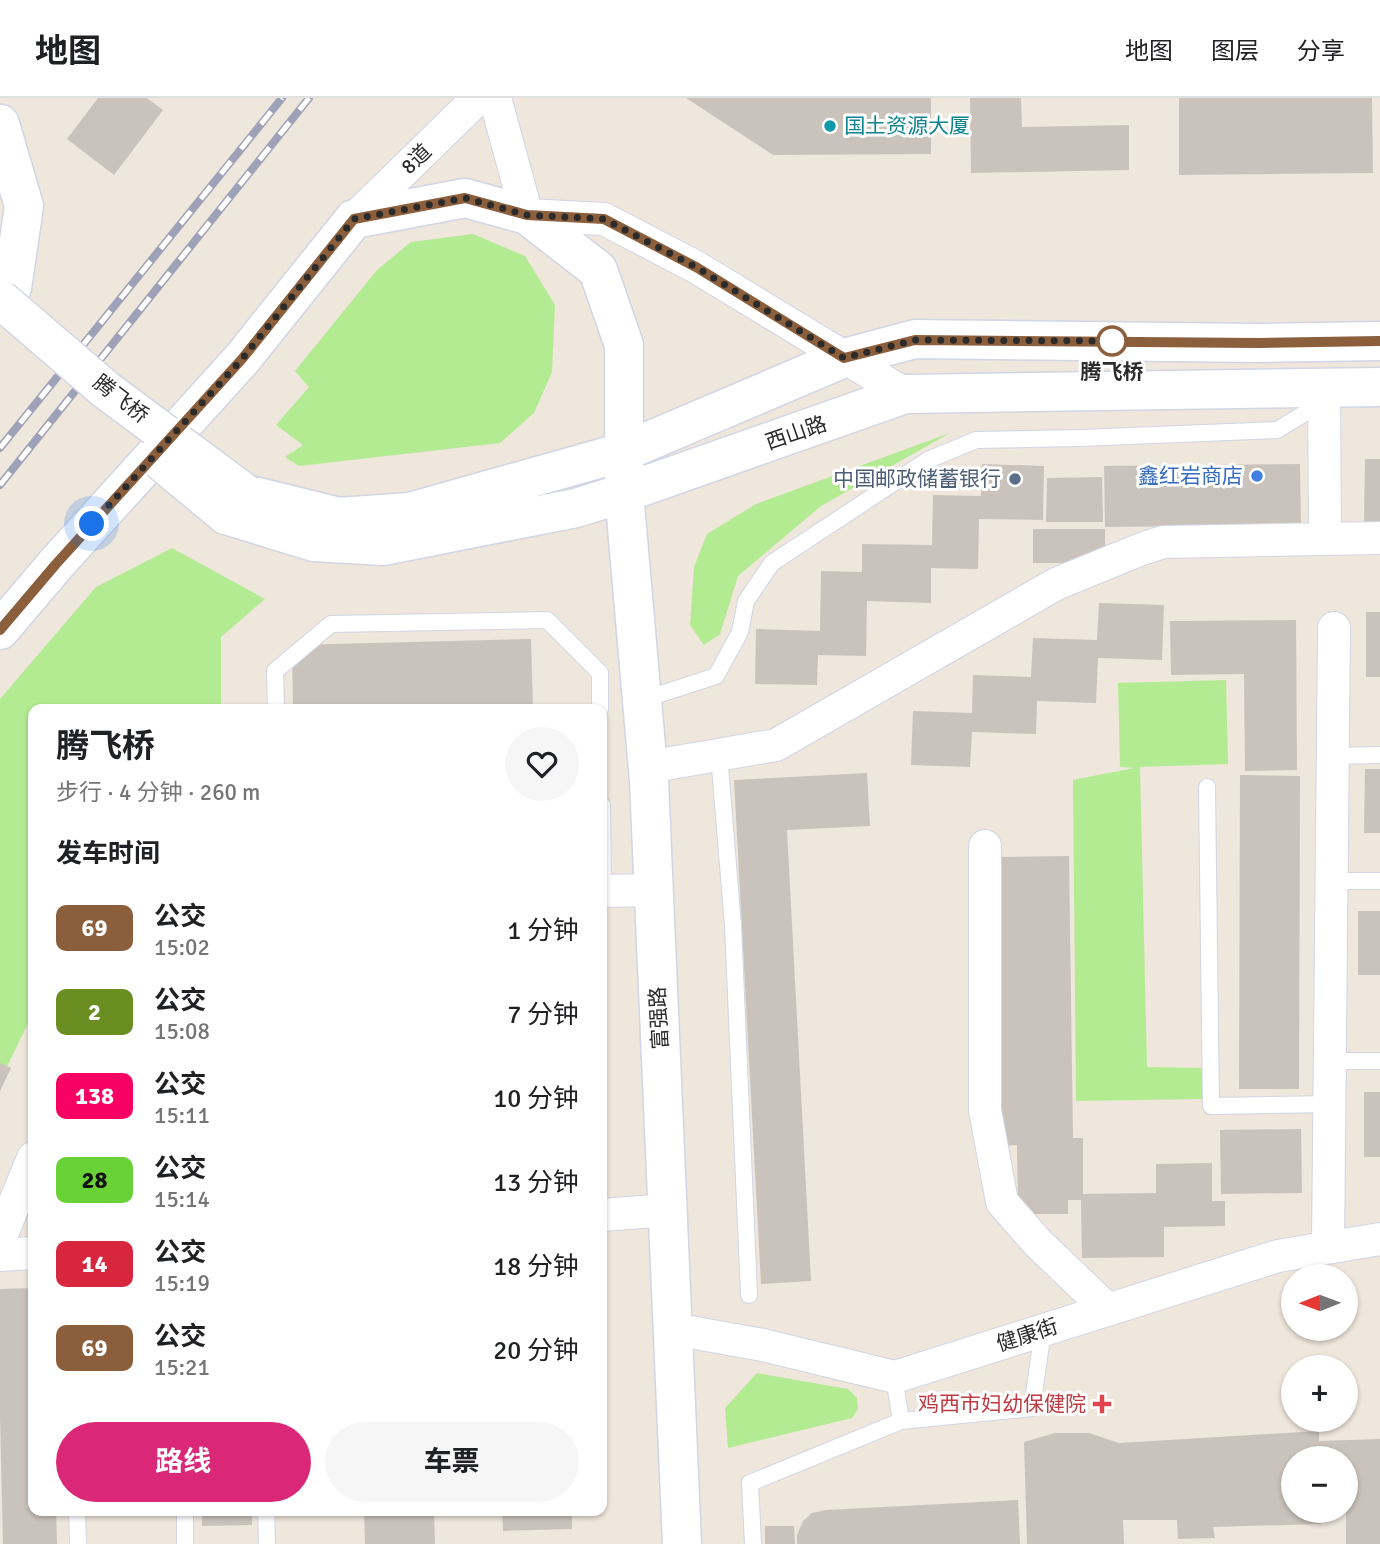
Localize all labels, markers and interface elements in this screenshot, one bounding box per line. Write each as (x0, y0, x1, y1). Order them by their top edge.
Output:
text: 地图 (35, 31, 101, 72)
text: 地图 (1125, 36, 1173, 66)
text: 图层 (1211, 36, 1259, 66)
text: 分享 (1297, 36, 1345, 66)
place label: 国土资源大厦 (844, 113, 970, 139)
marker: 国土资源大厦 (822, 118, 838, 134)
street label: 8道 (395, 138, 437, 180)
marker: 腾飞桥 (1097, 326, 1127, 356)
place label: 腾飞桥 (1081, 359, 1144, 385)
street label: 腾飞桥 (88, 369, 154, 429)
street label: 西山路 (762, 410, 830, 456)
place label: 鑫红岩商店 (1138, 463, 1243, 489)
place label: 中国邮政储蓄银行 (833, 466, 1001, 492)
marker: 鑫红岩商店 (1249, 468, 1265, 484)
marker: 中国邮政储蓄银行 (1007, 471, 1023, 487)
your location (74, 506, 109, 541)
text: 腾飞桥 (56, 726, 155, 767)
button: heart (505, 727, 579, 801)
text: 步行 · 4 分钟 · 260 m (56, 778, 260, 807)
text: 发车时间 (56, 838, 160, 870)
text: 公交 (154, 901, 206, 933)
text: 69 (82, 913, 107, 943)
text: 1 分钟 (507, 915, 579, 947)
text: 15:02 (154, 933, 210, 962)
text: 公交 (154, 985, 206, 1017)
street label: 富强路 (644, 986, 674, 1050)
text: 2 (88, 997, 101, 1027)
text: 7 分钟 (507, 999, 579, 1031)
text: 15:08 (154, 1017, 210, 1046)
text: 公交 (154, 1069, 206, 1101)
text: 138 (75, 1081, 114, 1111)
text: 10 分钟 (493, 1083, 579, 1115)
text: 15:11 (154, 1101, 210, 1130)
text: 公交 (154, 1153, 206, 1185)
text: 28 (82, 1165, 107, 1195)
text: 13 分钟 (493, 1167, 579, 1199)
text: 15:14 (154, 1185, 210, 1214)
text: 公交 (154, 1237, 206, 1269)
text: 14 (82, 1249, 107, 1279)
text: 18 分钟 (493, 1251, 579, 1283)
north arrow (1281, 1264, 1358, 1340)
map controls (1281, 1264, 1358, 1523)
text: 15:19 (154, 1269, 210, 1298)
street label: 健康街 (993, 1313, 1061, 1357)
text: 公交 (154, 1321, 206, 1353)
text: 69 (82, 1333, 107, 1363)
text: 20 分钟 (493, 1335, 579, 1367)
text: 15:21 (154, 1353, 210, 1382)
button: + (1281, 1355, 1358, 1432)
place label: 鸡西市妇幼保健院 (918, 1391, 1086, 1417)
marker: 鸡西市妇幼保健院 (1092, 1394, 1112, 1414)
button: 路线 (56, 1422, 311, 1502)
button: 车票 (325, 1422, 579, 1502)
button: − (1281, 1446, 1358, 1523)

